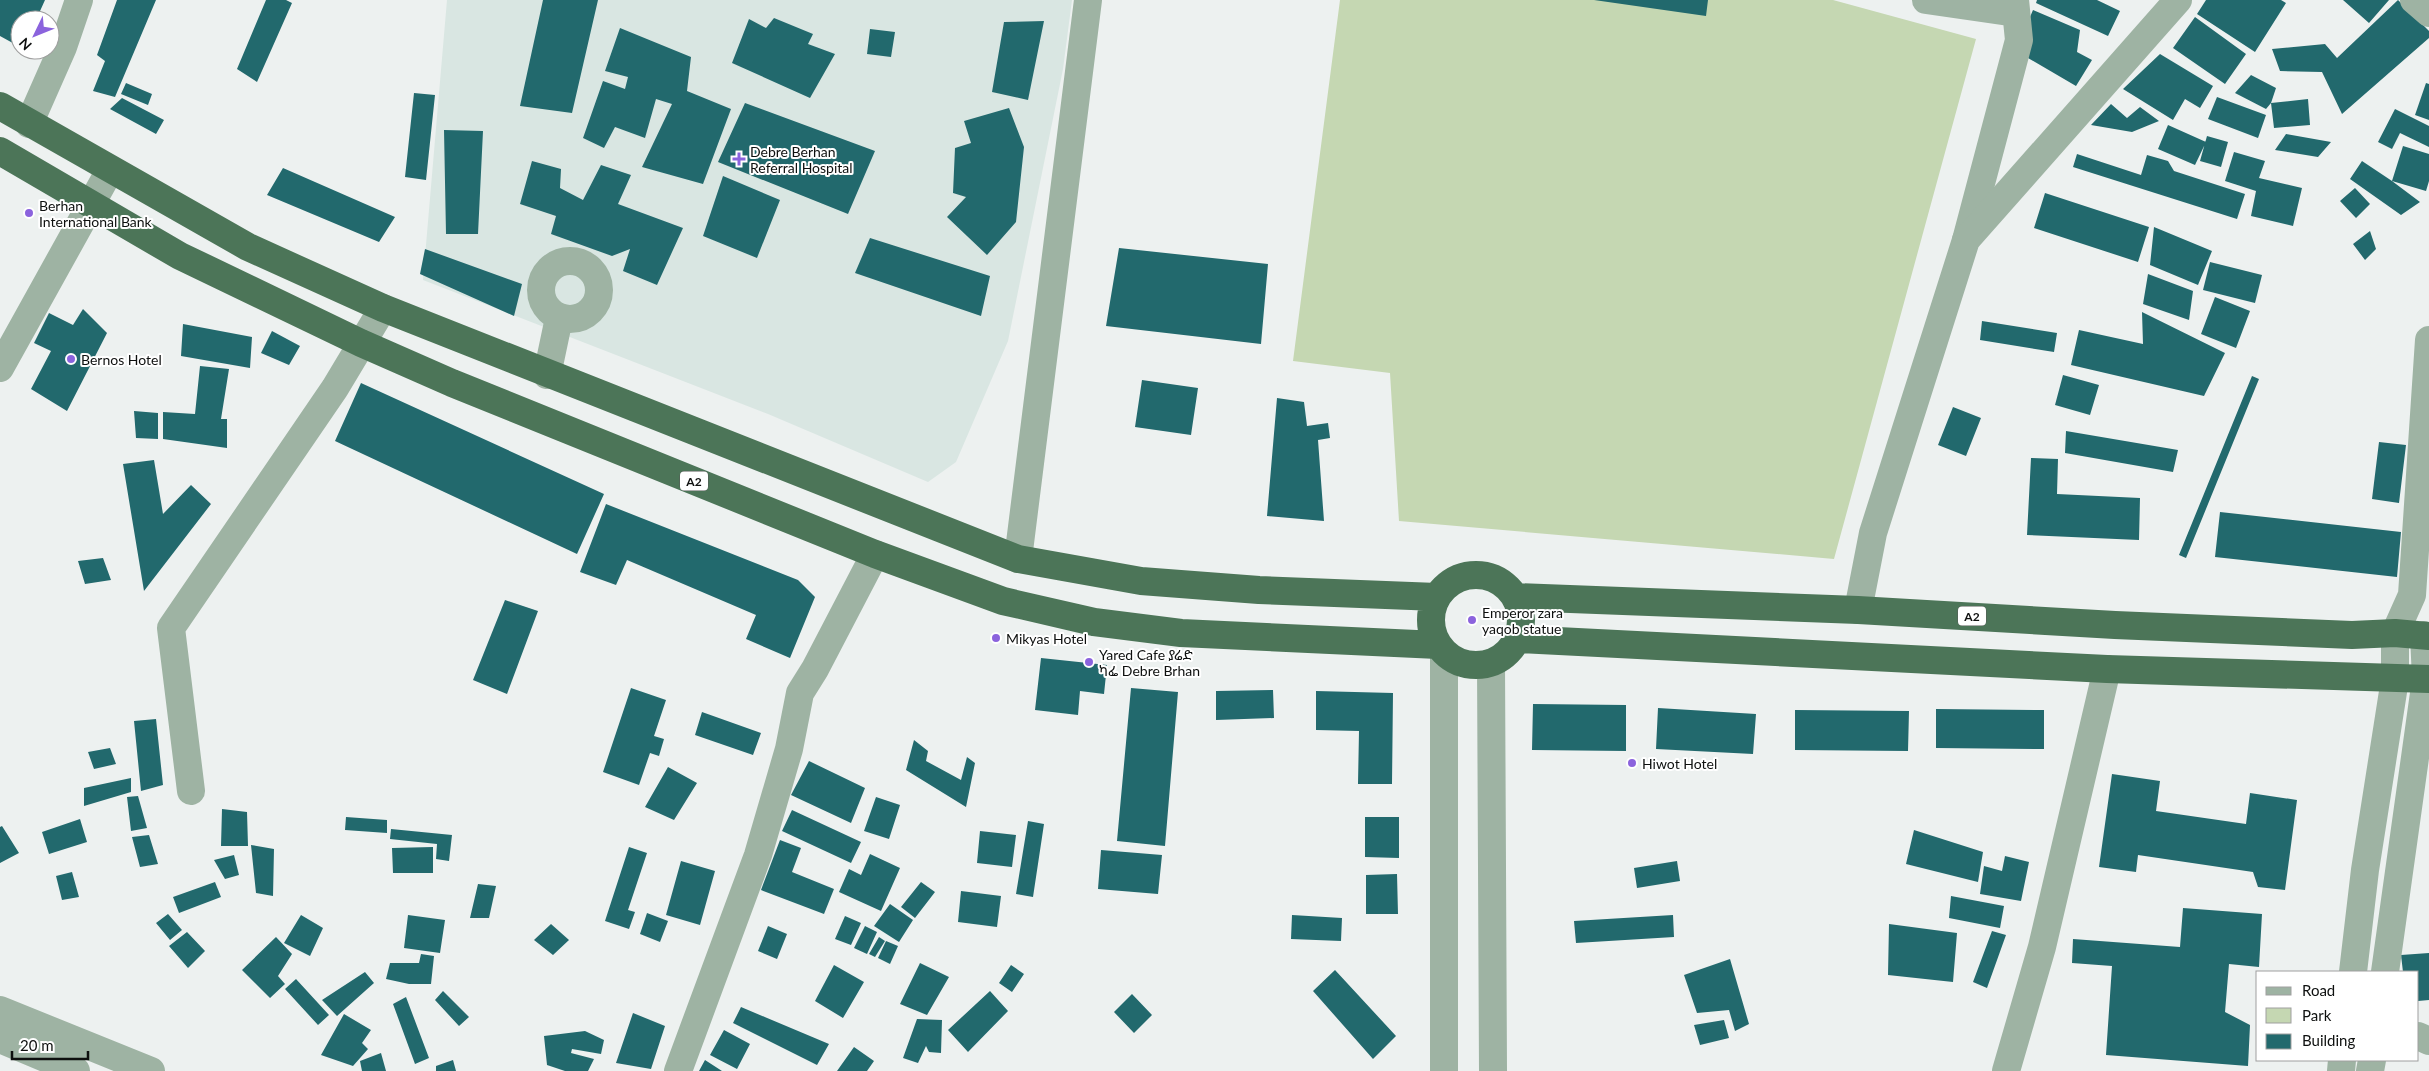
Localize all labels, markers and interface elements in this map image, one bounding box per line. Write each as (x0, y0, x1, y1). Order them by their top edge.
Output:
north arrow (10, 10, 60, 60)
text: N (15, 34, 35, 54)
place label: Debre Berhan Referral Hospital (750, 143, 853, 176)
marker: Debre Berhan Referral Hospital (732, 152, 746, 166)
place label: Berhan International Bank (39, 197, 153, 230)
marker: Berhan International Bank (23, 207, 35, 219)
place label: Bernos Hotel (81, 351, 162, 368)
marker: Bernos Hotel (65, 353, 77, 365)
road number: A2 (680, 472, 708, 491)
place label: Emperor zara yaqob statue (1482, 604, 1563, 637)
road number: A2 (1958, 606, 1986, 626)
marker: Emperor zara yaqob statue (1466, 614, 1478, 626)
place label: Mikyas Hotel (1006, 630, 1087, 647)
marker: Mikyas Hotel (990, 632, 1002, 644)
place label: Yared Cafe ያሬድ ካፌ Debre Brhan (1099, 646, 1200, 679)
marker: Yared Cafe ያሬድ ካፌ Debre Brhan (1083, 656, 1095, 668)
place label: Hiwot Hotel (1642, 755, 1717, 772)
marker: Hiwot Hotel (1626, 757, 1638, 769)
legend (2256, 971, 2419, 1061)
text: Road (2302, 981, 2335, 999)
text: Park (2302, 1006, 2332, 1024)
scale bar (12, 1028, 89, 1060)
text: Building (2302, 1031, 2355, 1049)
text: 20 m (20, 1036, 54, 1054)

